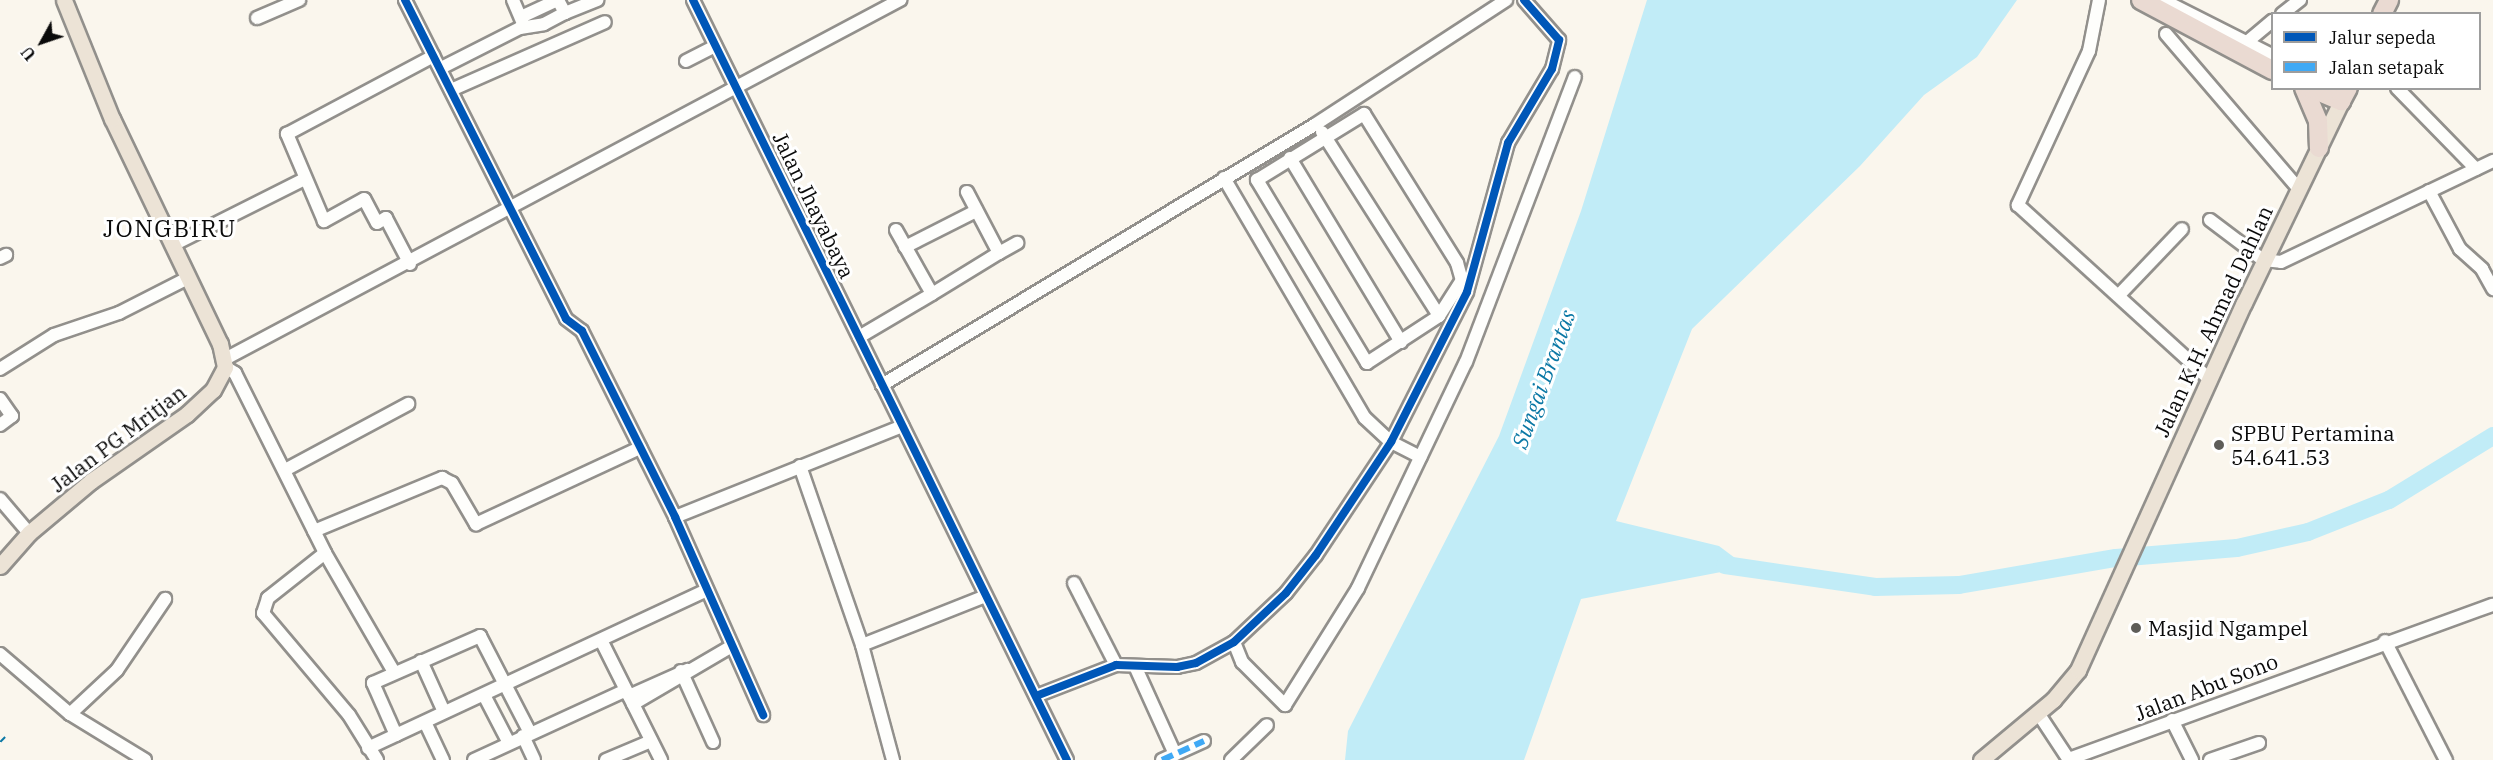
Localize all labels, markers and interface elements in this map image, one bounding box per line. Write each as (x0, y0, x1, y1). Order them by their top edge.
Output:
north arrow (12, 12, 72, 72)
legend (2271, 12, 2481, 90)
text: Jalur sepeda (2329, 26, 2436, 49)
text: U (17, 42, 40, 65)
text: Jalan setapak (2329, 56, 2444, 79)
street label: Jalan Jhayabaya (768, 128, 860, 282)
street label: Jalan K.H. Ahmad Dahlan (2148, 202, 2278, 440)
district label: JONGBIRU (103, 215, 237, 243)
water label: Sungai Brantas (1506, 306, 1580, 452)
street label: Jalan PG Mritjan (45, 379, 191, 497)
place label: SPBU Pertamina 54.641.53 (2231, 420, 2395, 470)
marker: SPBU Pertamina 54.641.53 (2212, 438, 2226, 452)
place label: Masjid Ngampel (2148, 615, 2308, 641)
marker: Masjid Ngampel (2129, 621, 2143, 635)
street label: Jalan Abu Sono (2131, 648, 2281, 726)

